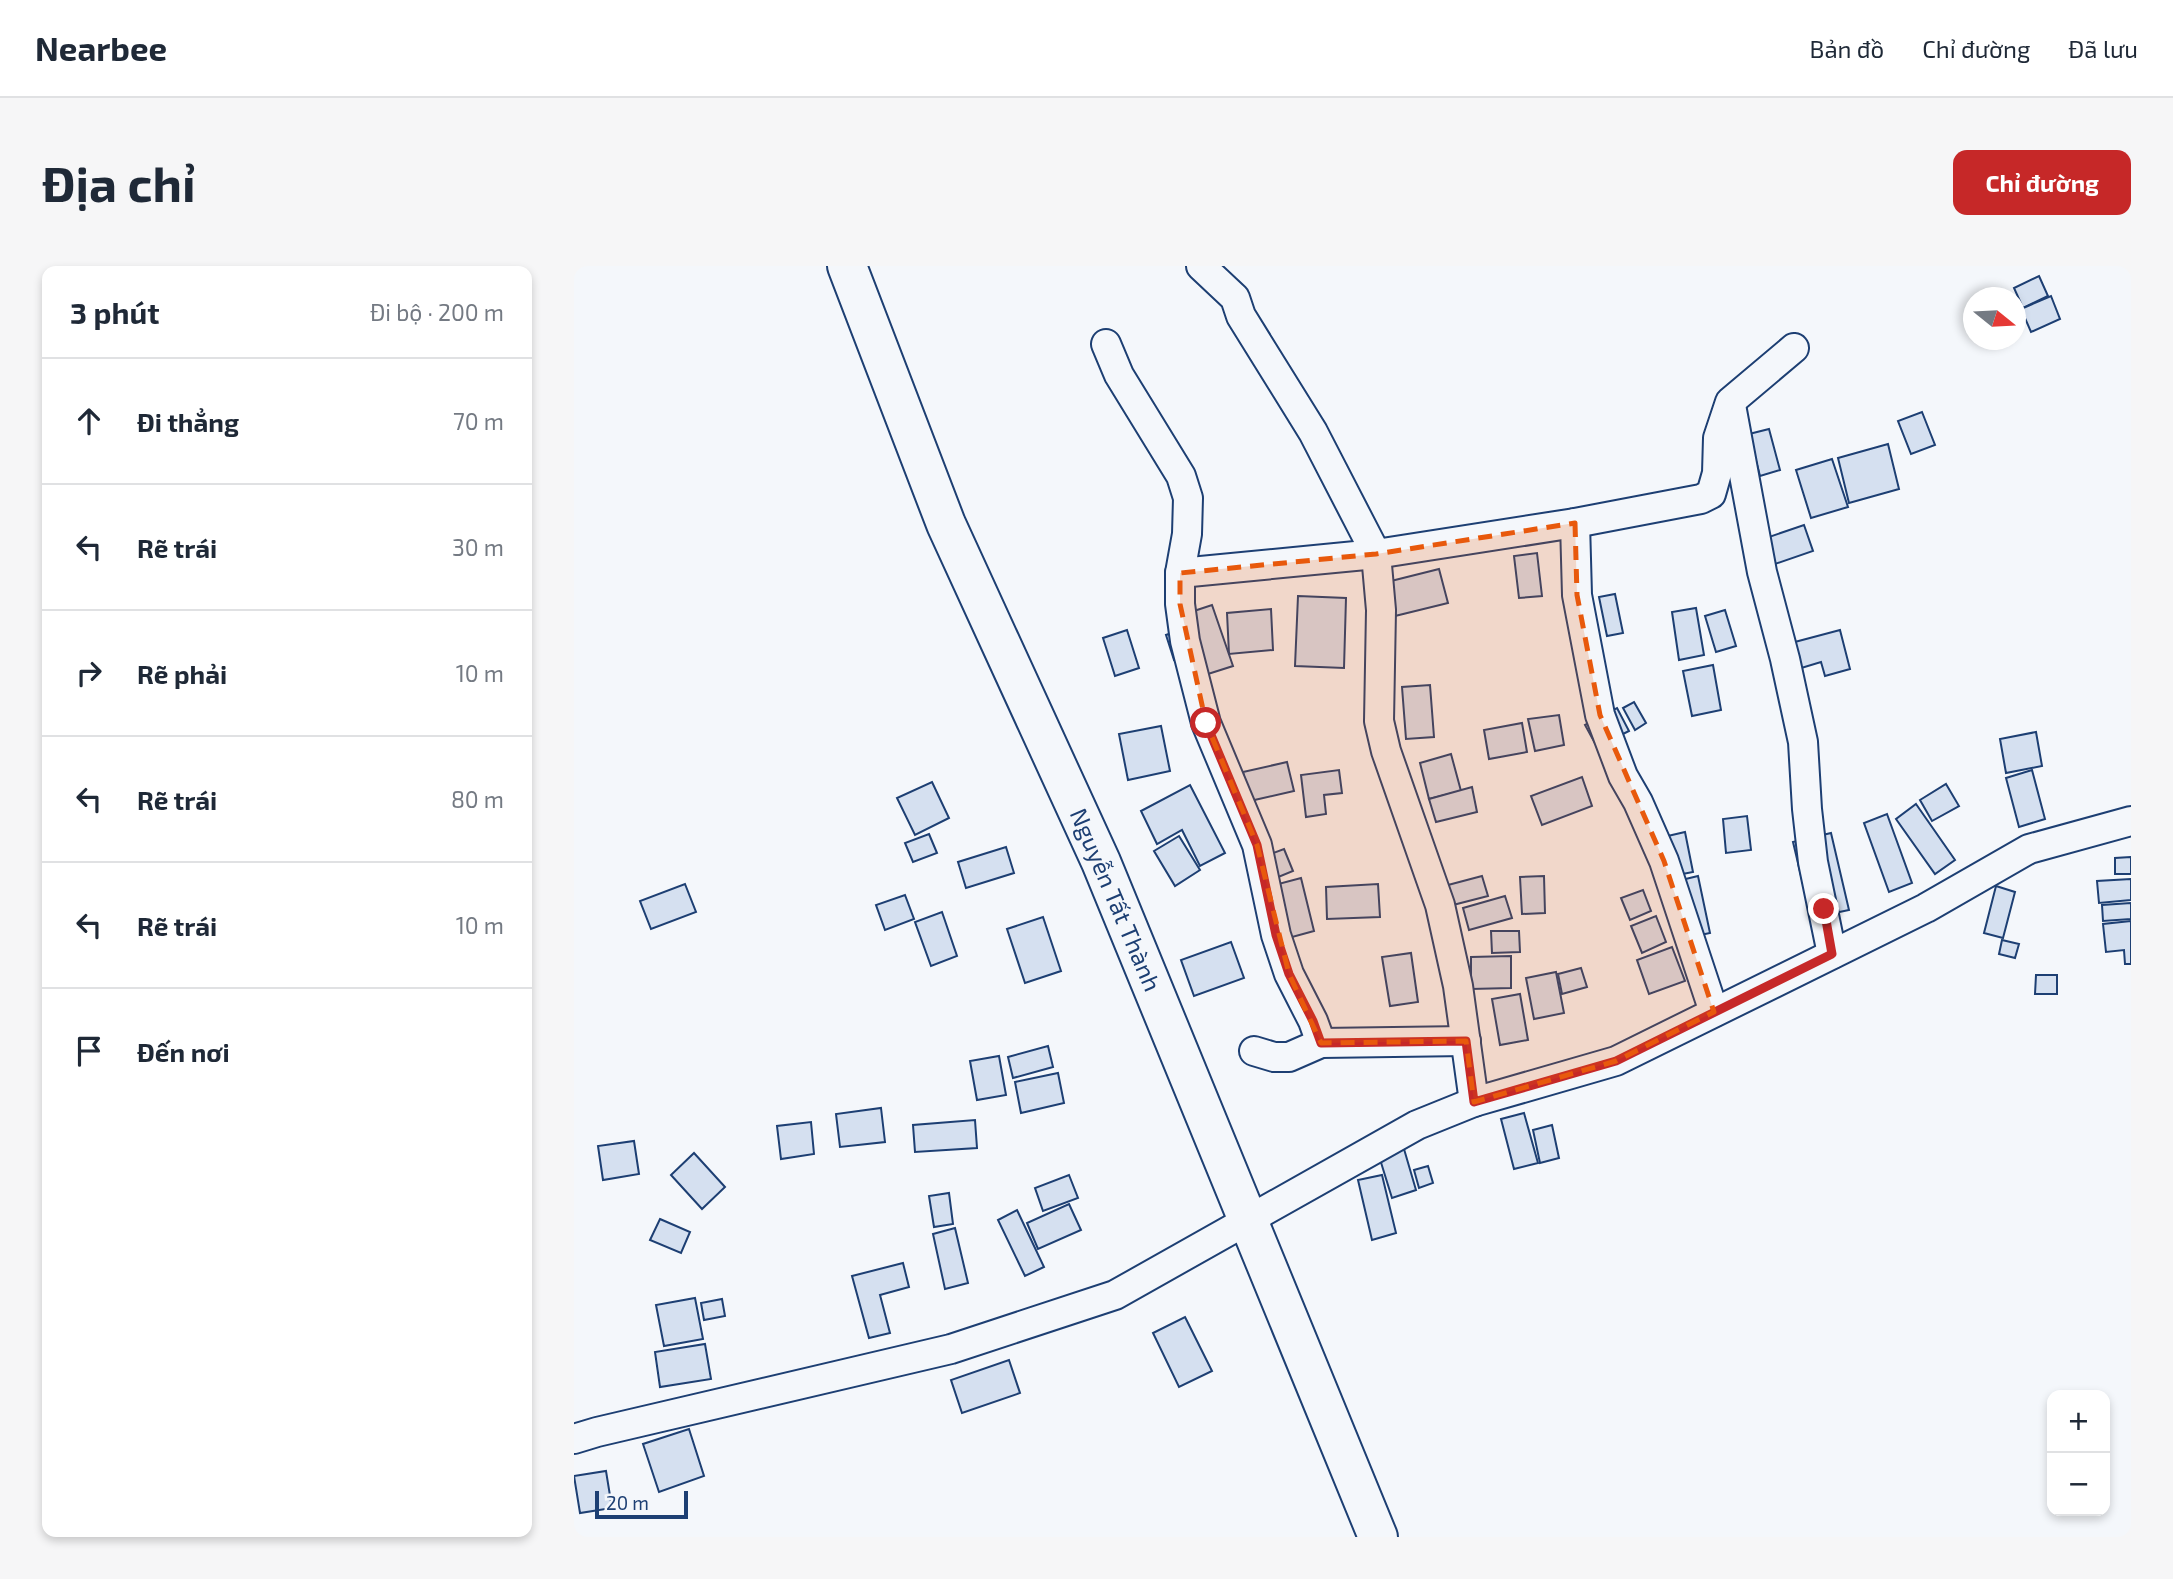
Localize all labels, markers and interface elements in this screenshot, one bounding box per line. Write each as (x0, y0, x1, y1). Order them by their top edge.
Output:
text: Nearbee (35, 28, 167, 68)
text: Bản đồ (1810, 34, 1884, 63)
text: Chỉ đường (1922, 34, 2030, 63)
text: Đã lưu (2068, 34, 2138, 63)
button: Chỉ đường (1953, 150, 2131, 215)
text: Địa chỉ (42, 153, 196, 212)
north arrow (1963, 287, 2026, 350)
text: 3 phút (70, 294, 160, 330)
text: Đi bộ · 200 m (370, 298, 504, 326)
icon: ahead (70, 402, 108, 440)
text: Đi thẳng (137, 406, 239, 437)
text: 70 m (453, 407, 504, 435)
icon: left (70, 528, 108, 566)
text: Rẽ trái (137, 532, 217, 563)
text: 30 m (452, 533, 504, 561)
icon: right (70, 654, 108, 692)
text: Rẽ phải (137, 658, 227, 689)
text: 10 m (456, 659, 504, 687)
route start (1190, 707, 1221, 738)
icon: left (70, 780, 108, 818)
text: Rẽ trái (137, 784, 217, 815)
text: 80 m (451, 785, 504, 813)
street label: Nguyễn Tất Thành (1065, 804, 1168, 995)
route end (1808, 893, 1839, 924)
icon: left (70, 906, 108, 944)
text: Rẽ trái (137, 910, 217, 941)
text: 10 m (456, 911, 504, 939)
icon: arrive (70, 1032, 108, 1070)
text: Đến nơi (137, 1036, 230, 1067)
map controls (2047, 1390, 2110, 1516)
button: + (2047, 1390, 2110, 1453)
button: − (2047, 1453, 2110, 1516)
scale bar (595, 1488, 688, 1520)
text: 20 m (606, 1491, 649, 1514)

